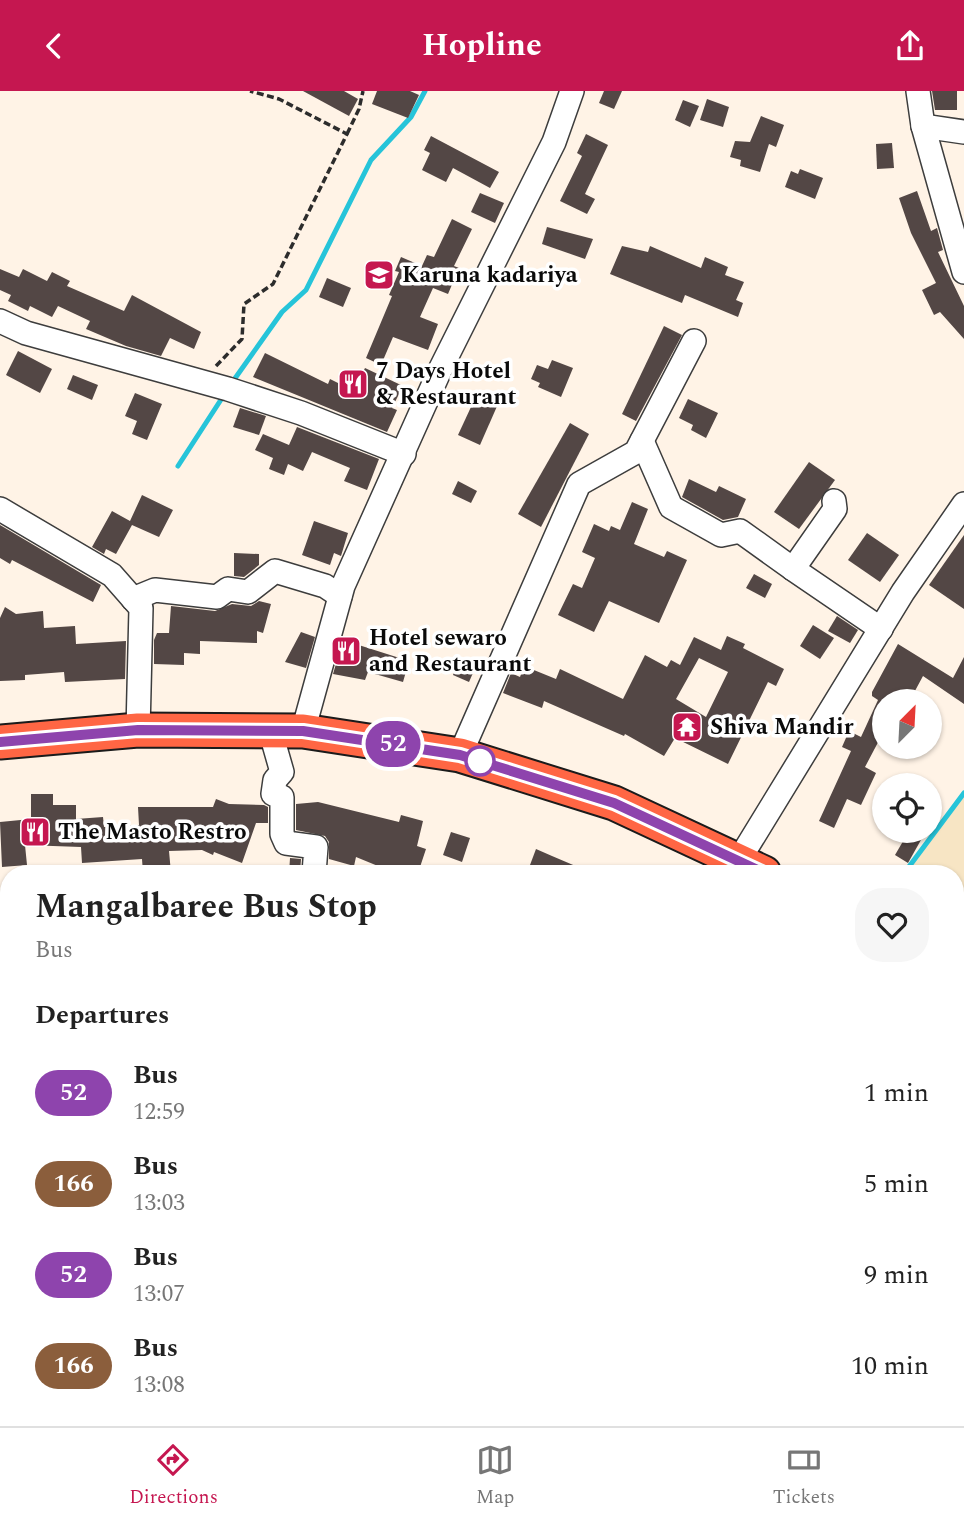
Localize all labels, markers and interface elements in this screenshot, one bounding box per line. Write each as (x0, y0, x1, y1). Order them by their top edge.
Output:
text: Hopline (422, 21, 542, 70)
icon: back (35, 27, 73, 65)
icon: share (891, 27, 929, 65)
school or university icon: Karuna kadariya (362, 258, 396, 292)
place label: Karuna kadariya (402, 258, 578, 293)
place label: 7 Days Hotel & Restaurant (376, 354, 517, 415)
restaurant icon: 7 Days Hotel & Restaurant (336, 367, 370, 401)
place label: Hotel sewaro and Restaurant (369, 621, 531, 682)
restaurant icon: Hotel sewaro and Restaurant (329, 634, 363, 668)
north arrow (872, 689, 942, 759)
map controls (872, 689, 942, 843)
temple icon: Shiva Mandir (670, 710, 704, 744)
place label: Shiva Mandir (710, 710, 854, 745)
line badge: 52 (362, 721, 424, 767)
text: 52 (380, 726, 406, 762)
unlabelled marker (465, 746, 495, 776)
button: locate (872, 773, 942, 843)
restaurant icon: The Masto Restro (18, 815, 52, 849)
place label: The Masto Restro (58, 815, 247, 850)
text: Mangalbaree Bus Stop (35, 882, 377, 932)
button: heart (855, 888, 929, 962)
text: Bus (35, 933, 73, 968)
text: Departures (35, 995, 169, 1035)
text: Bus (133, 1055, 178, 1095)
text: 1 min (864, 1073, 929, 1113)
text: 52 (60, 1075, 87, 1111)
text: 12:59 (133, 1095, 185, 1130)
text: Bus (133, 1146, 178, 1186)
text: 5 min (864, 1164, 929, 1204)
text: 166 (53, 1166, 94, 1202)
text: 13:03 (133, 1186, 185, 1221)
text: Bus (133, 1237, 178, 1277)
text: 9 min (864, 1255, 929, 1295)
text: 52 (60, 1257, 87, 1293)
text: 13:07 (133, 1277, 185, 1312)
text: Bus (133, 1328, 178, 1368)
text: 10 min (851, 1346, 929, 1386)
text: 166 (53, 1348, 94, 1384)
text: 13:08 (133, 1368, 185, 1403)
tab: Directions (129, 1441, 218, 1512)
tab: Map (476, 1441, 514, 1512)
tab: Tickets (773, 1441, 835, 1512)

